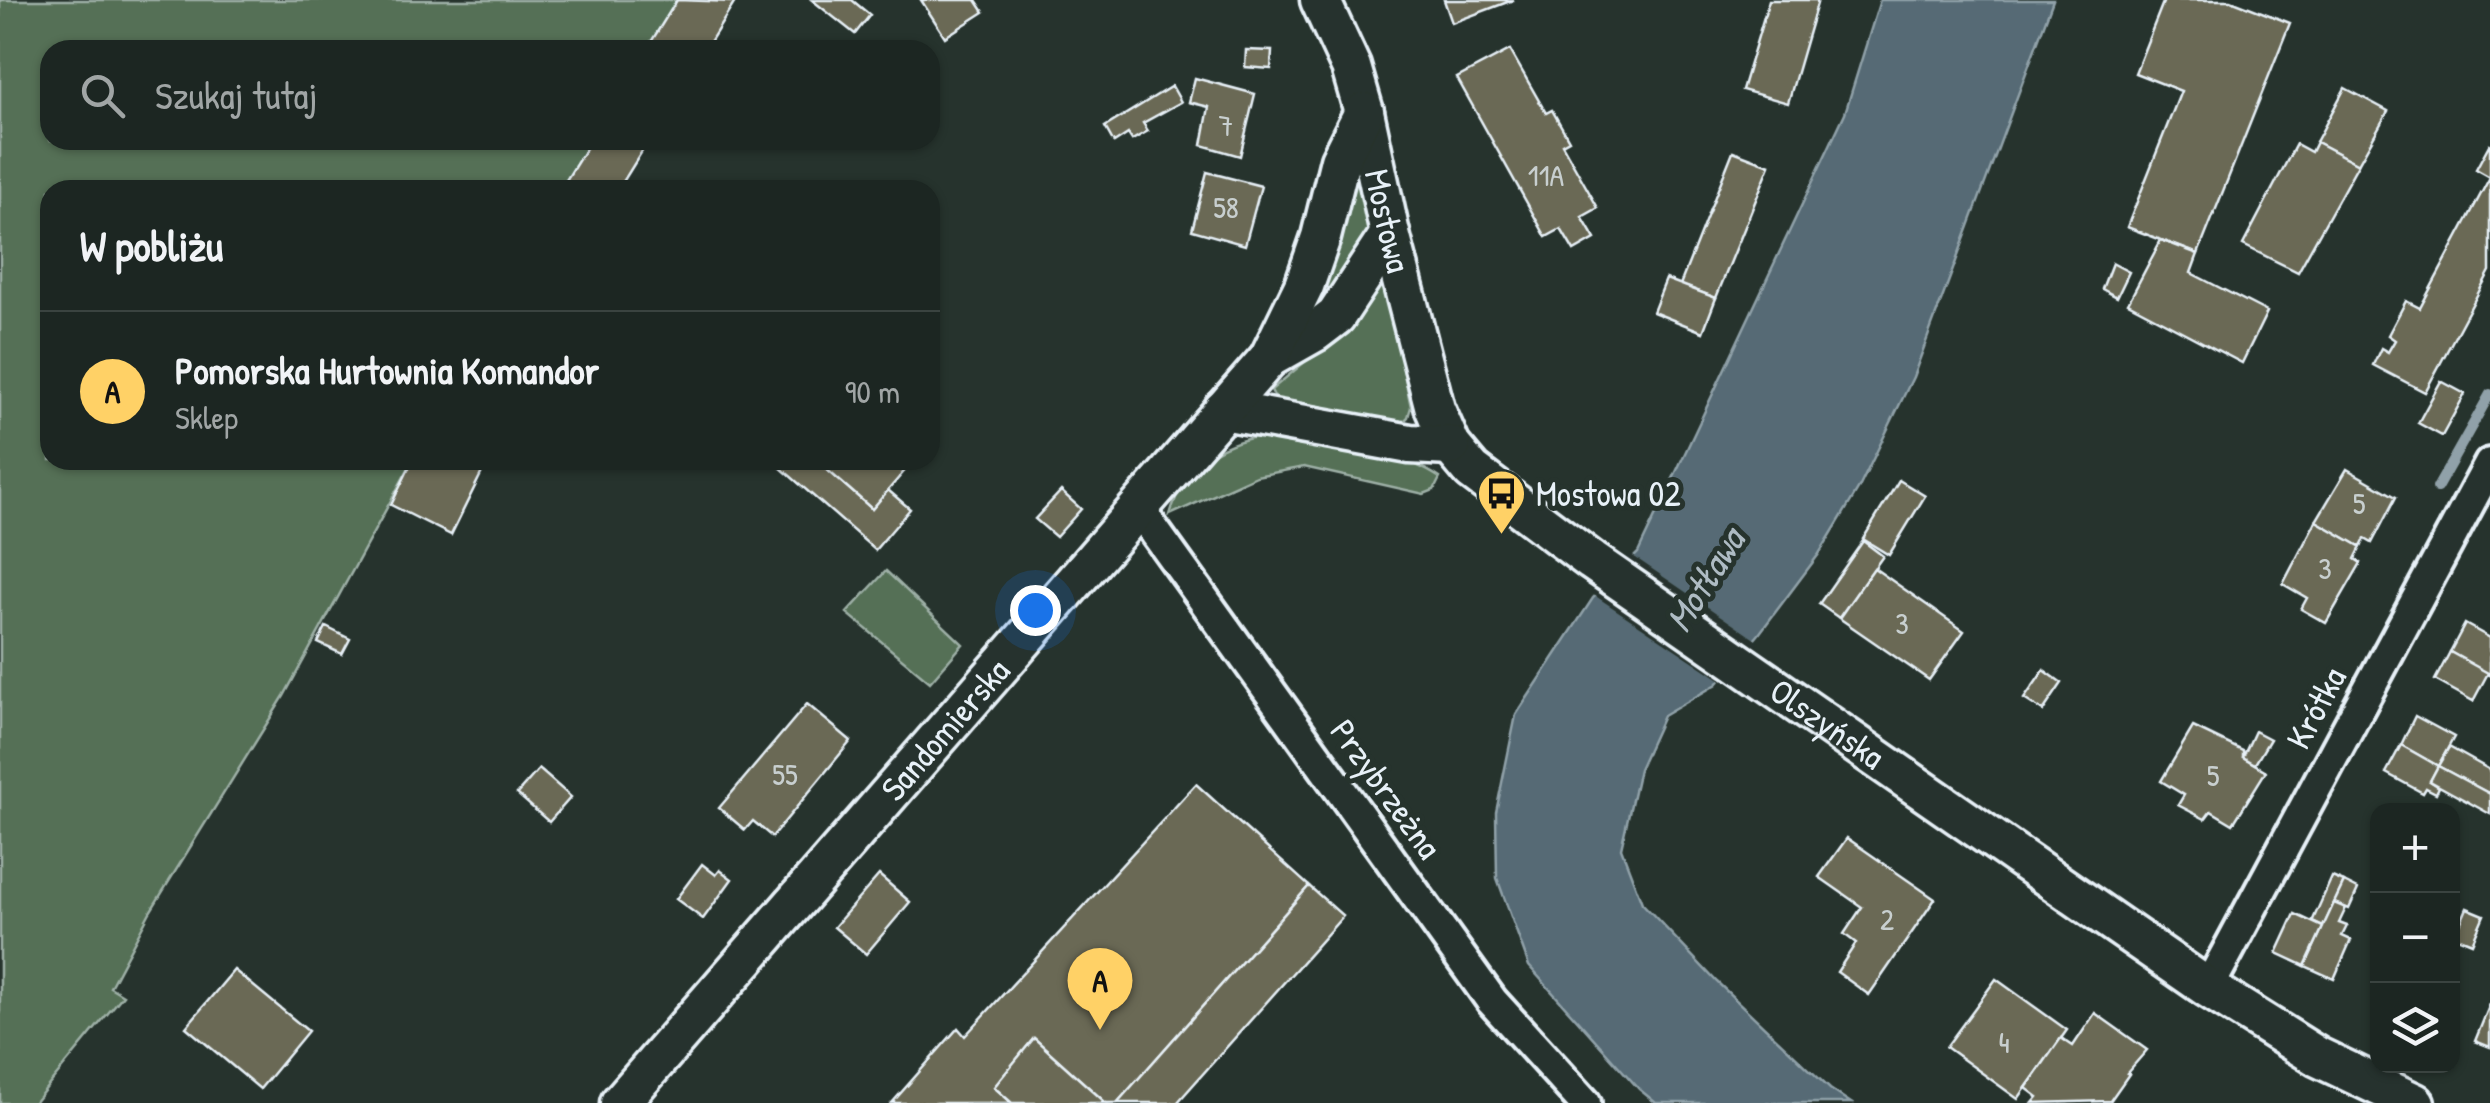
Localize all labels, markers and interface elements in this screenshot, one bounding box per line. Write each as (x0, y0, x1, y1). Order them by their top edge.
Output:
search box (40, 40, 940, 150)
icon: search (75, 68, 130, 123)
text: Szukaj tutaj (155, 69, 317, 121)
house number: 7 (1219, 105, 1233, 145)
house number: 11A (1528, 155, 1565, 195)
street label: Mostowa (1354, 165, 1423, 278)
house number: 58 (1213, 187, 1239, 227)
text: W pobliżu (80, 217, 223, 274)
text: Pomorska Hurtownia Komandor (175, 344, 599, 396)
text: A (105, 370, 120, 413)
text: 90 m (845, 370, 900, 413)
text: Sklep (175, 396, 238, 439)
bus stop icon: Mostowa 02 (1475, 468, 1527, 536)
place label: Mostowa 02 (1536, 470, 1681, 517)
house number: 5 (2353, 483, 2366, 523)
water label: Motława (1652, 514, 1758, 641)
house number: 3 (2318, 548, 2332, 588)
your location (1010, 585, 1061, 636)
house number: 3 (1895, 603, 1909, 643)
street label: Sandomierska (870, 648, 1020, 811)
street label: Krótka (2275, 658, 2357, 757)
street label: Olszyńska (1761, 667, 1894, 780)
street label: Przybrzeżna (1320, 710, 1453, 868)
house number: 55 (772, 754, 798, 794)
house number: 5 (2207, 755, 2220, 795)
map controls (2370, 803, 2460, 1073)
button: + (2370, 803, 2460, 893)
button: − (2370, 893, 2460, 983)
house number: 2 (1880, 899, 1894, 939)
pin: A (1068, 948, 1132, 1030)
button: layers (2370, 983, 2460, 1073)
house number: 4 (1998, 1022, 2010, 1062)

